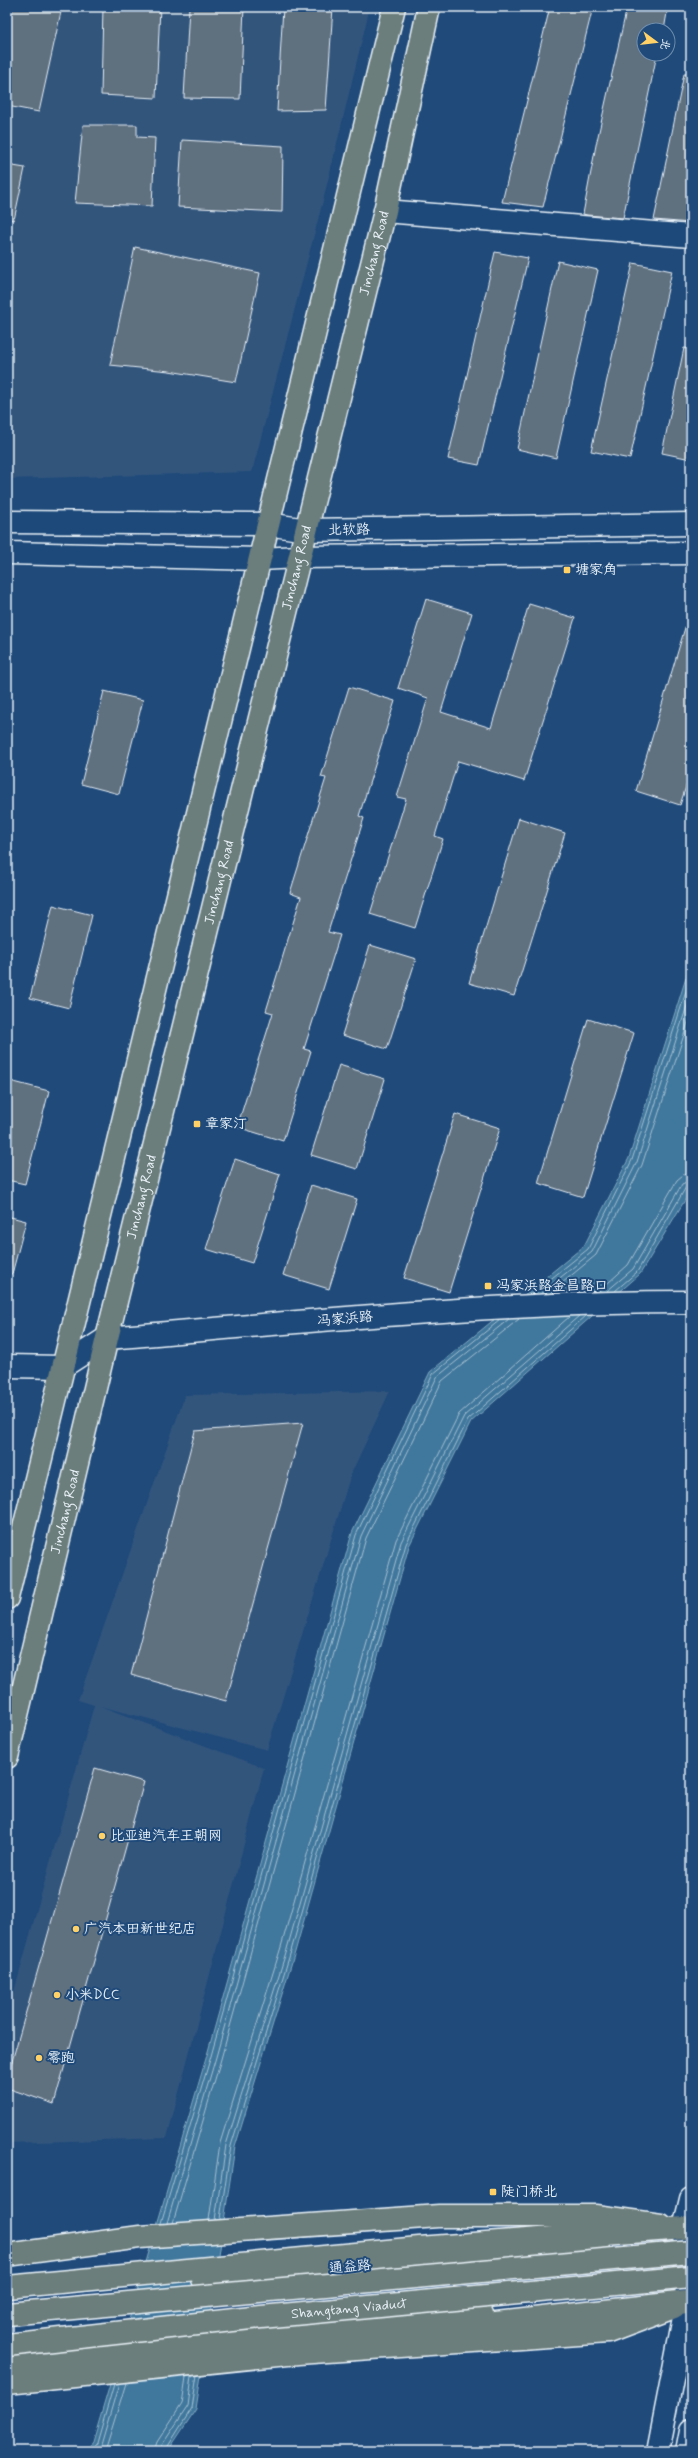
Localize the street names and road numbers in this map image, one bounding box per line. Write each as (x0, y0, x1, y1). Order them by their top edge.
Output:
street label: Jinchang Road (355, 209, 394, 297)
street label: 北软路 (328, 521, 370, 539)
street label: Jinchang Road (278, 524, 316, 612)
street label: Jinchang Road (200, 838, 238, 927)
street label: Jinchang Road (123, 1153, 161, 1241)
street label: 冯家浜路 (316, 1308, 374, 1330)
street label: Jinchang Road (47, 1468, 84, 1556)
street label: 通益路 (328, 2256, 372, 2278)
street label: Shangtang Viaduct (290, 2294, 408, 2323)

